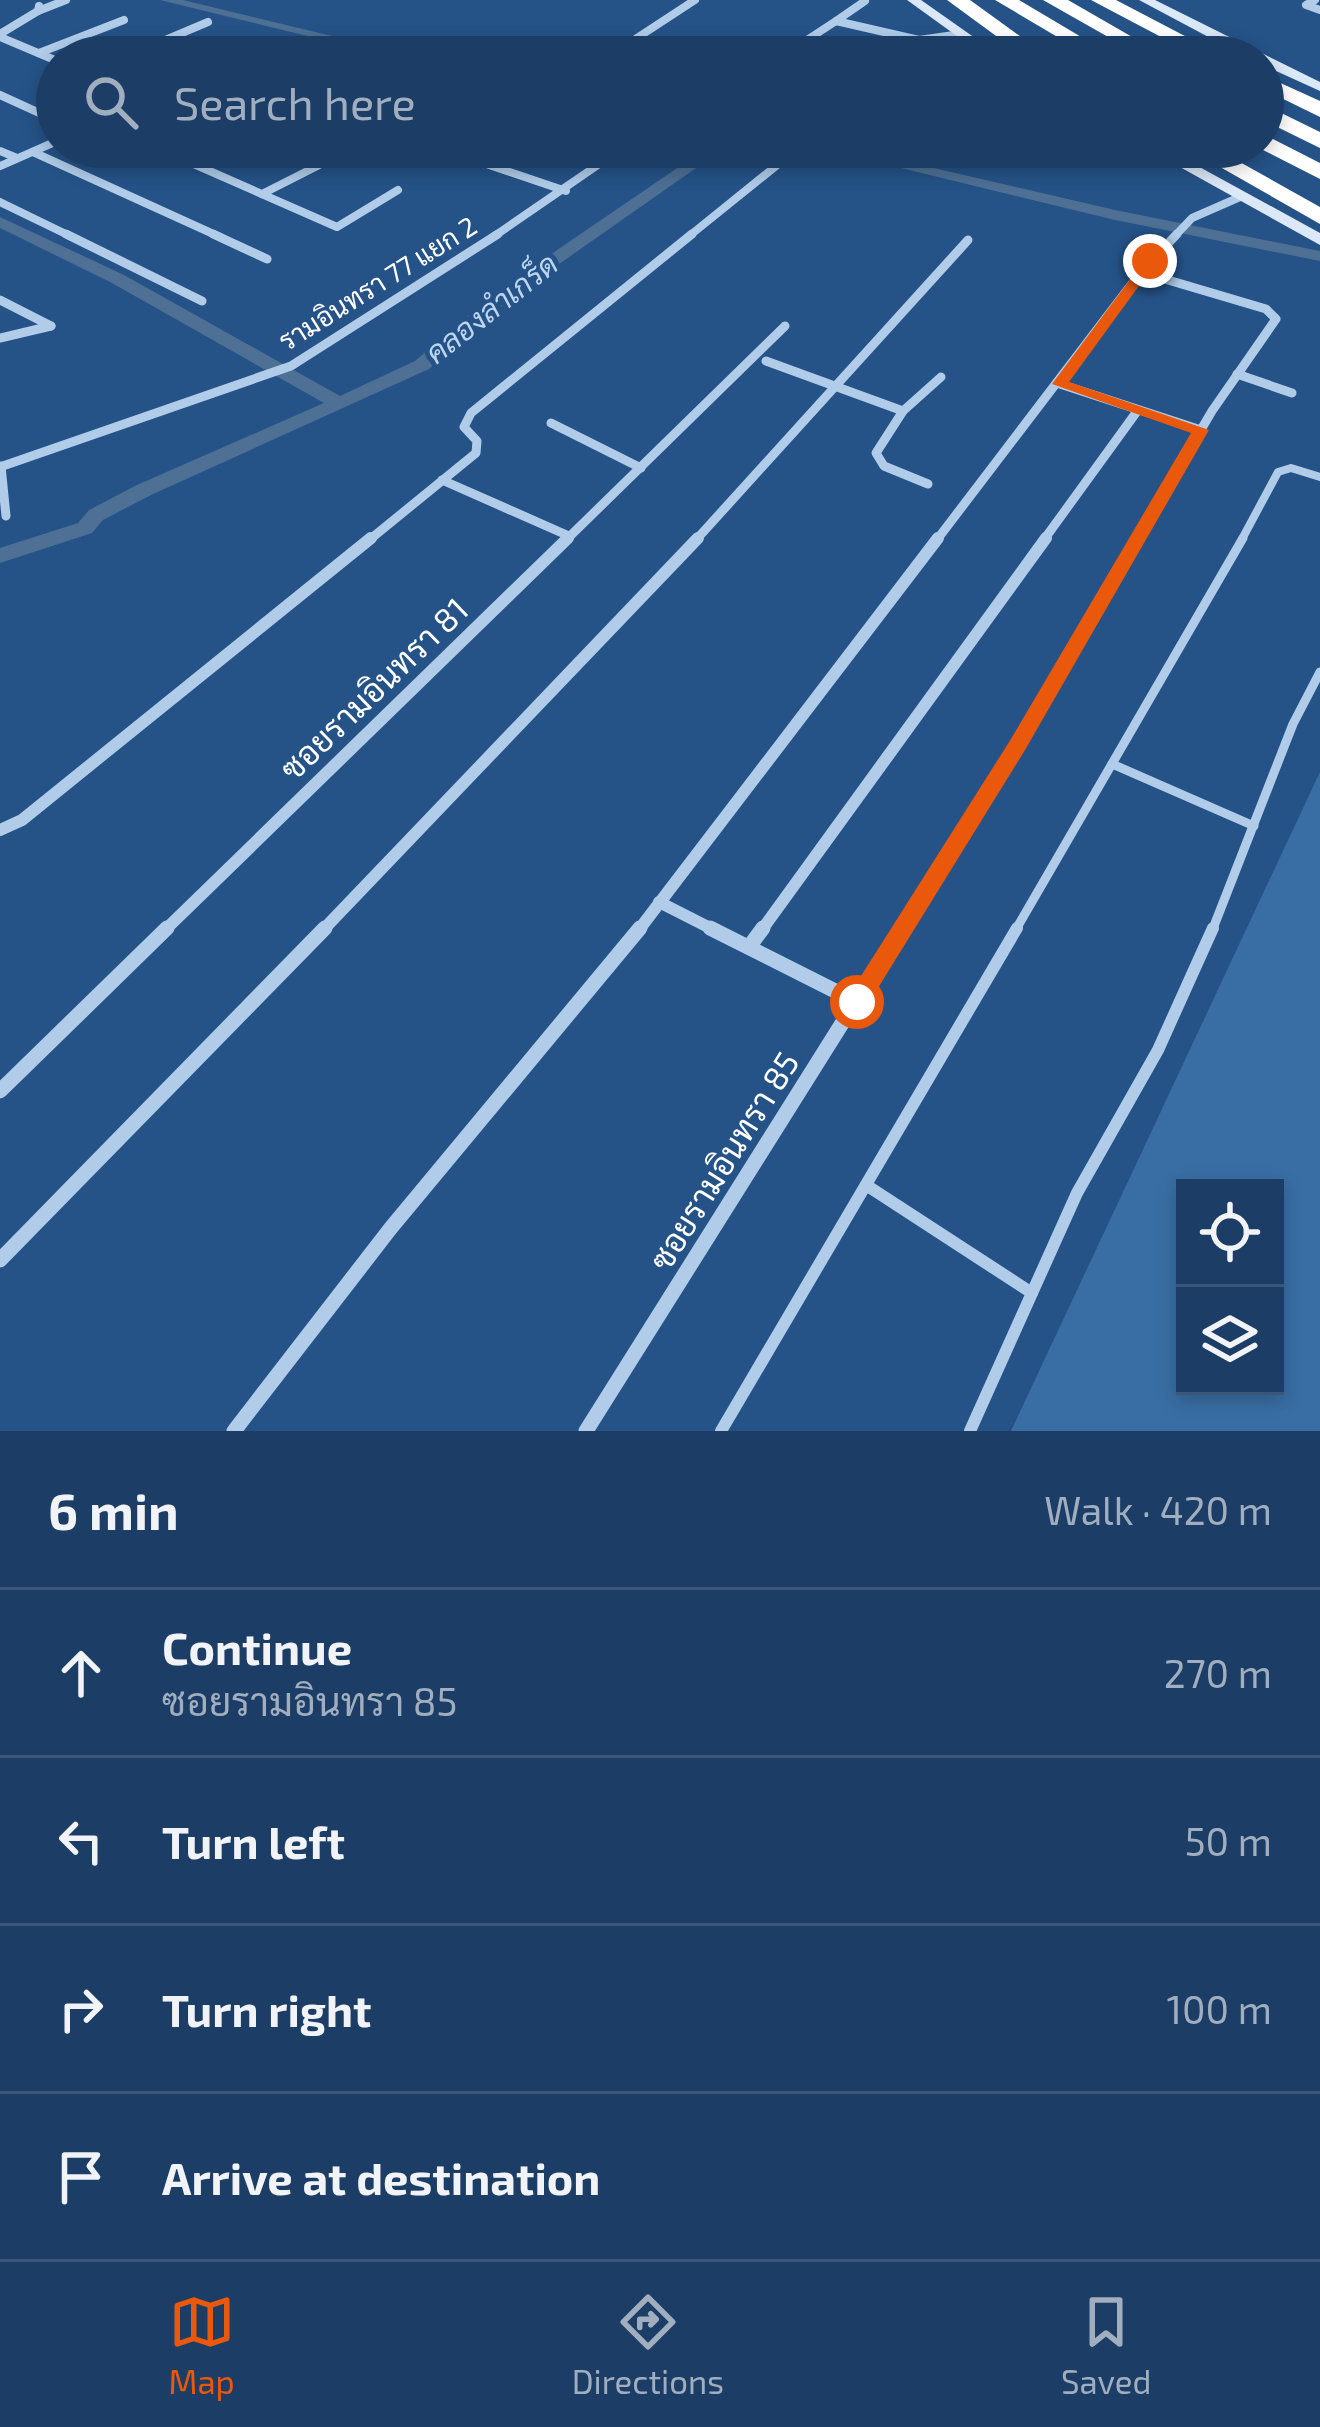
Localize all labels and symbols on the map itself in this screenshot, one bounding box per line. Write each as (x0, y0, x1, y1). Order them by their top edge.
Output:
street label: รามอินทรา 77 แยก 2 (272, 209, 482, 356)
route end (1123, 234, 1177, 288)
water label: คลองลำเกร็ด (416, 243, 564, 370)
street label: ซอยรามอินทรา 81 (271, 589, 475, 788)
route start (830, 975, 884, 1029)
street label: ซอยรามอินทรา 85 (640, 1044, 806, 1277)

